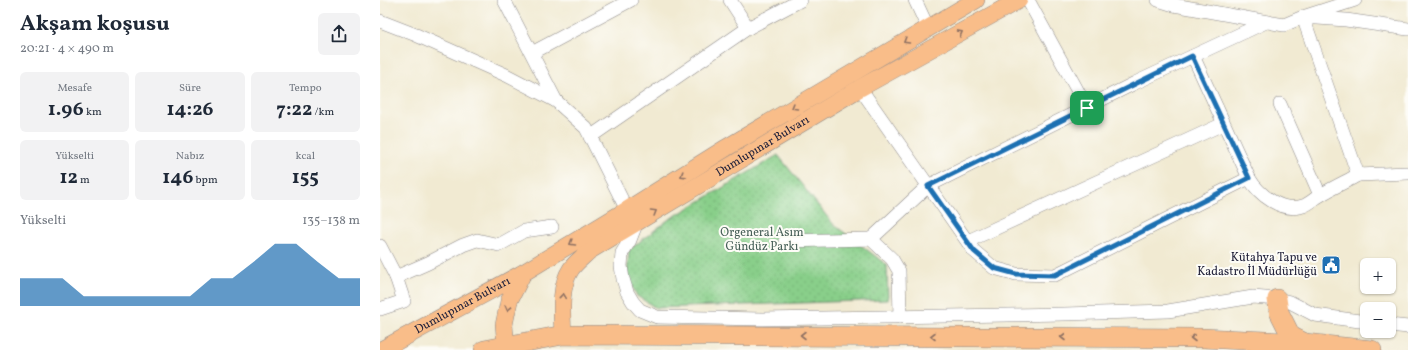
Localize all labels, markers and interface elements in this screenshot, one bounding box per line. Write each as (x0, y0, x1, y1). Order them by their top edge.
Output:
text: Akşam koşusu (20, 9, 170, 40)
button: share (318, 13, 360, 55)
one-way arrow (956, 30, 963, 37)
one-way arrow (903, 36, 910, 43)
text: 20:21 · 4 × 490 m (20, 40, 114, 58)
text: Mesafe (57, 81, 92, 96)
text: Süre (179, 81, 201, 96)
text: Tempo (289, 81, 322, 96)
pin (1070, 91, 1104, 125)
text: 1.96 (48, 96, 84, 124)
text: 14:26 (166, 96, 214, 124)
text: 7:22 (276, 96, 312, 124)
icon: arrive (1076, 97, 1098, 119)
one-way arrow (791, 103, 798, 110)
text: km (84, 105, 102, 120)
text: /km (312, 105, 334, 120)
street label: Dumlupınar Bulvarı (713, 112, 813, 181)
text: Yükselti (55, 149, 94, 164)
text: Nabız (176, 149, 204, 164)
text: kcal (296, 149, 315, 164)
text: 12 (59, 164, 78, 192)
text: 146 (162, 164, 193, 192)
text: 155 (292, 164, 319, 192)
one-way arrow (680, 170, 687, 178)
text: m (78, 173, 90, 188)
text: bpm (193, 173, 218, 188)
one-way arrow (650, 209, 657, 216)
text: Yükselti (20, 212, 66, 230)
text: 135–138 m (302, 212, 360, 230)
park label: Orgeneral Asım Gündüz Parkı (720, 225, 804, 255)
one-way arrow (569, 238, 576, 246)
place label: Kütahya Tapu ve Kadastro İl Müdürlüğü (1197, 250, 1317, 280)
public building icon: Kütahya Tapu ve Kadastro İl Müdürlüğü (1320, 254, 1342, 276)
map controls (1360, 258, 1396, 338)
button: + (1360, 258, 1396, 294)
street label: Dumlupınar Bulvarı (412, 273, 514, 338)
one-way arrow (558, 293, 567, 299)
button: − (1360, 302, 1396, 338)
one-way arrow (504, 305, 512, 311)
one-way arrow (800, 331, 806, 339)
one-way arrow (930, 332, 936, 340)
one-way arrow (1060, 333, 1066, 341)
one-way arrow (1190, 333, 1196, 342)

